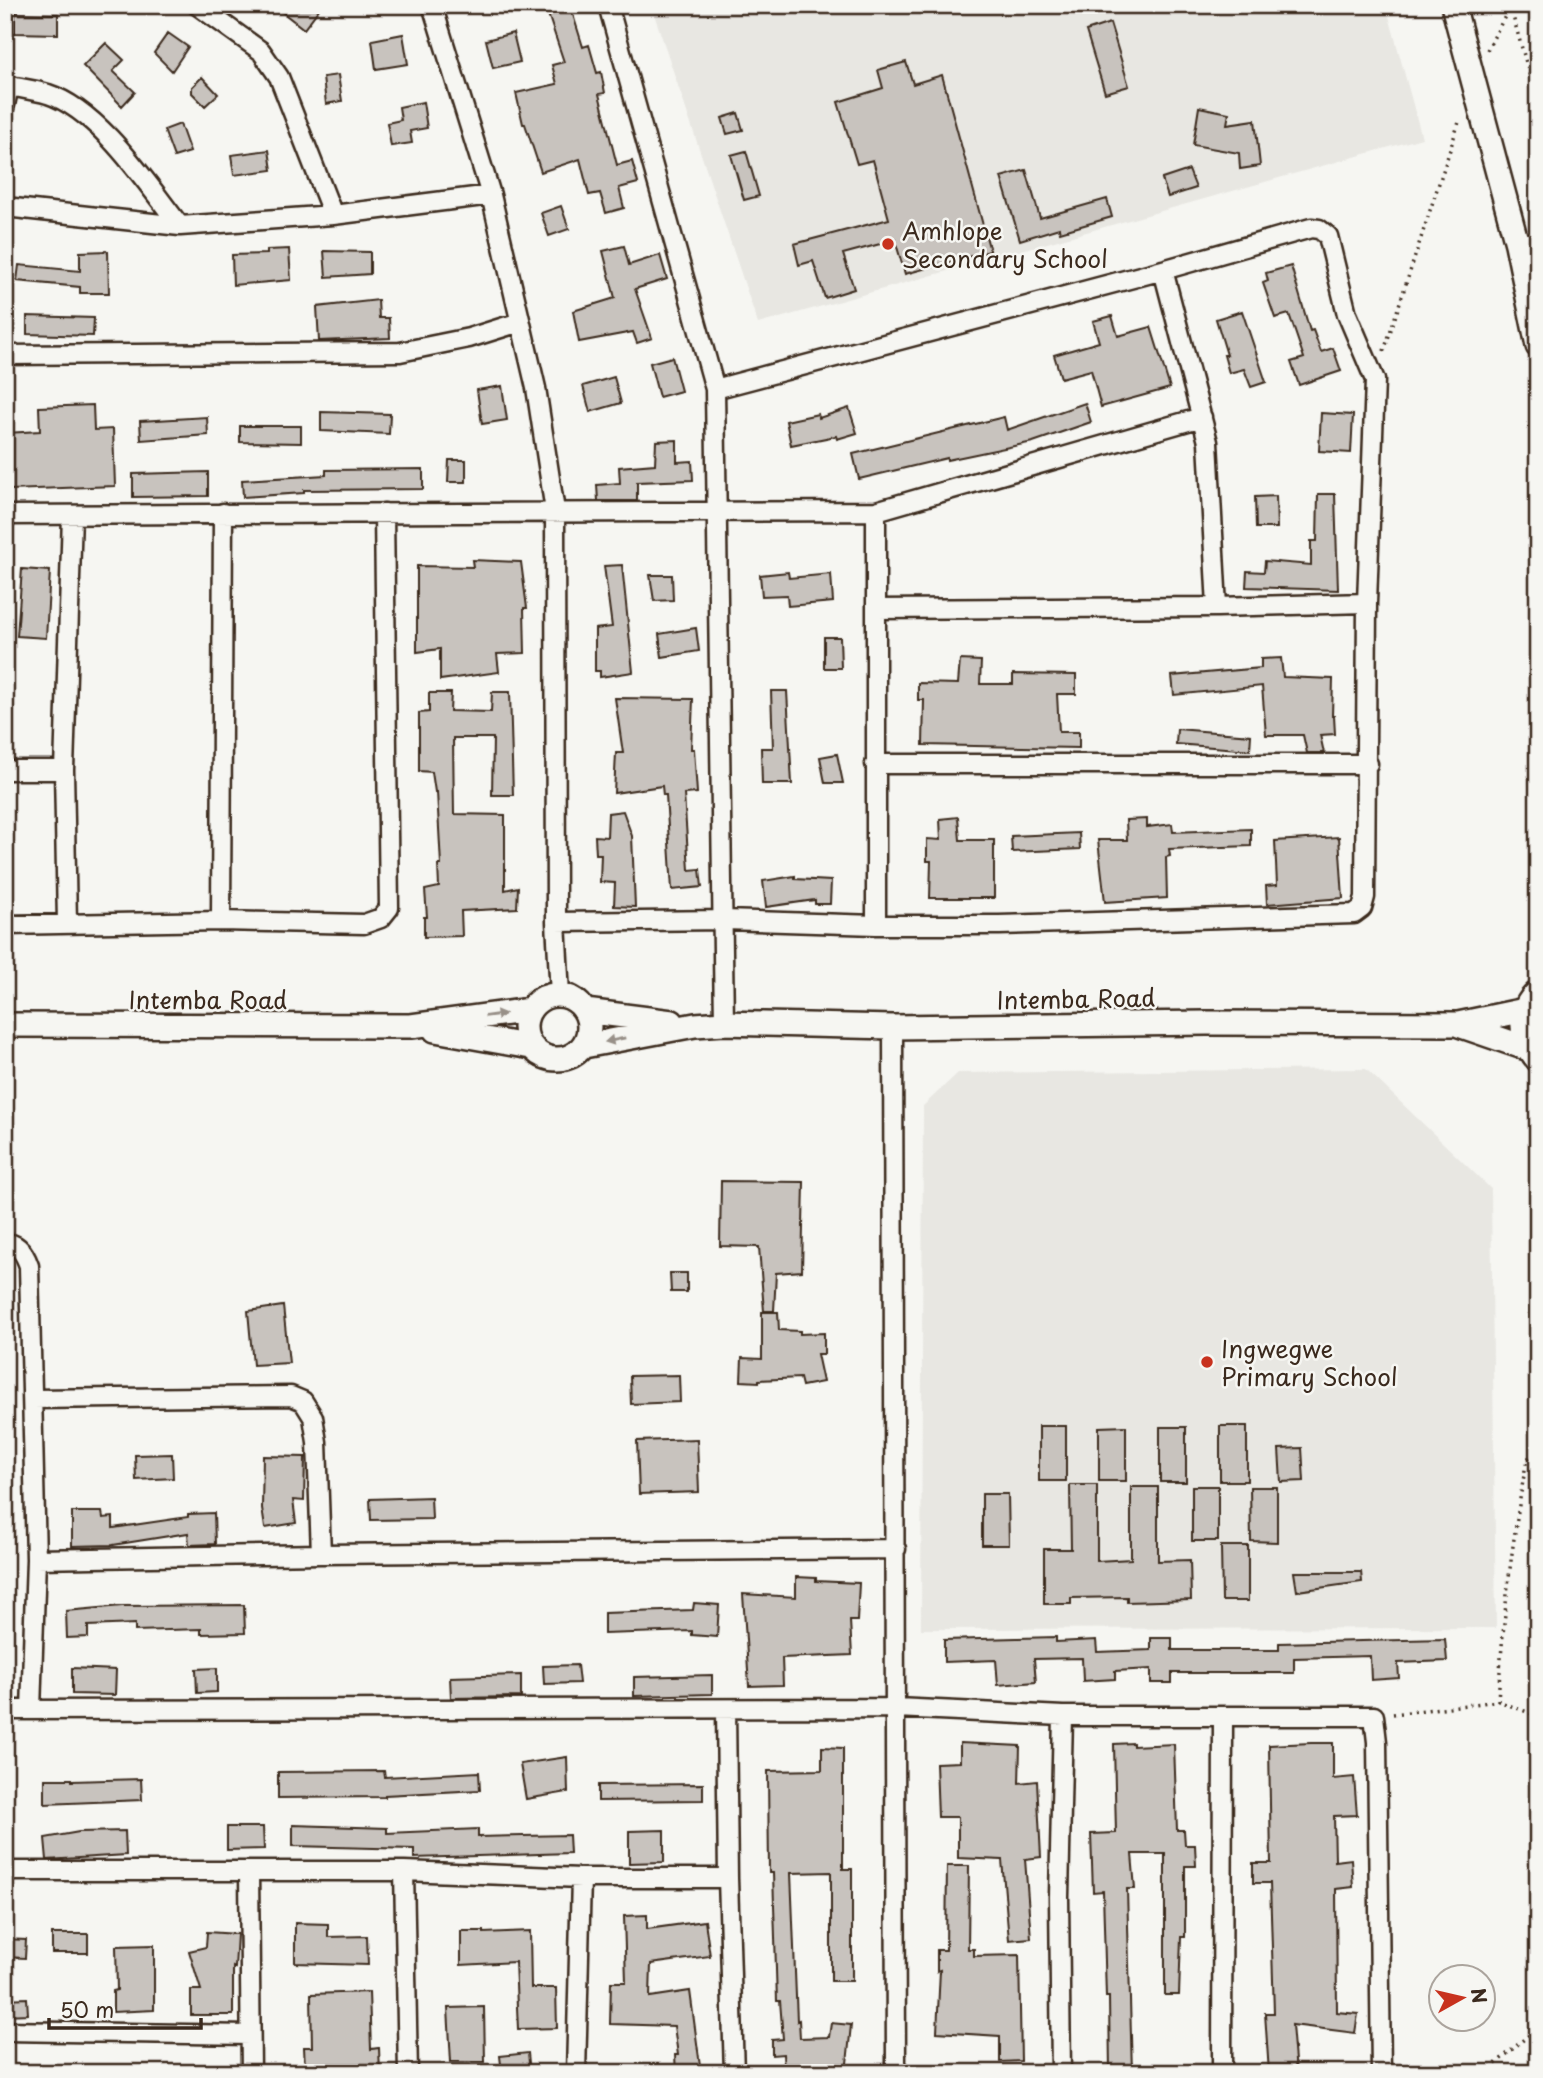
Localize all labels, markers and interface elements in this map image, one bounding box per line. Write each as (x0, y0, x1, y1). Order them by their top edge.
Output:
place label: Amhlope Secondary School (902, 212, 1108, 276)
marker: Amhlope Secondary School (880, 236, 896, 252)
street label: Intemba Road (996, 979, 1156, 1017)
street label: Intemba Road (129, 981, 287, 1017)
one-way arrow (484, 1009, 506, 1020)
one-way arrow (604, 1034, 626, 1045)
place label: Ingwegwe Primary School (1221, 1330, 1398, 1394)
marker: Ingwegwe Primary School (1199, 1354, 1215, 1370)
north arrow (1428, 1962, 1498, 2032)
text: N (1465, 1986, 1495, 2005)
scale bar (49, 1987, 201, 2031)
text: 50 m (60, 1993, 114, 2025)

